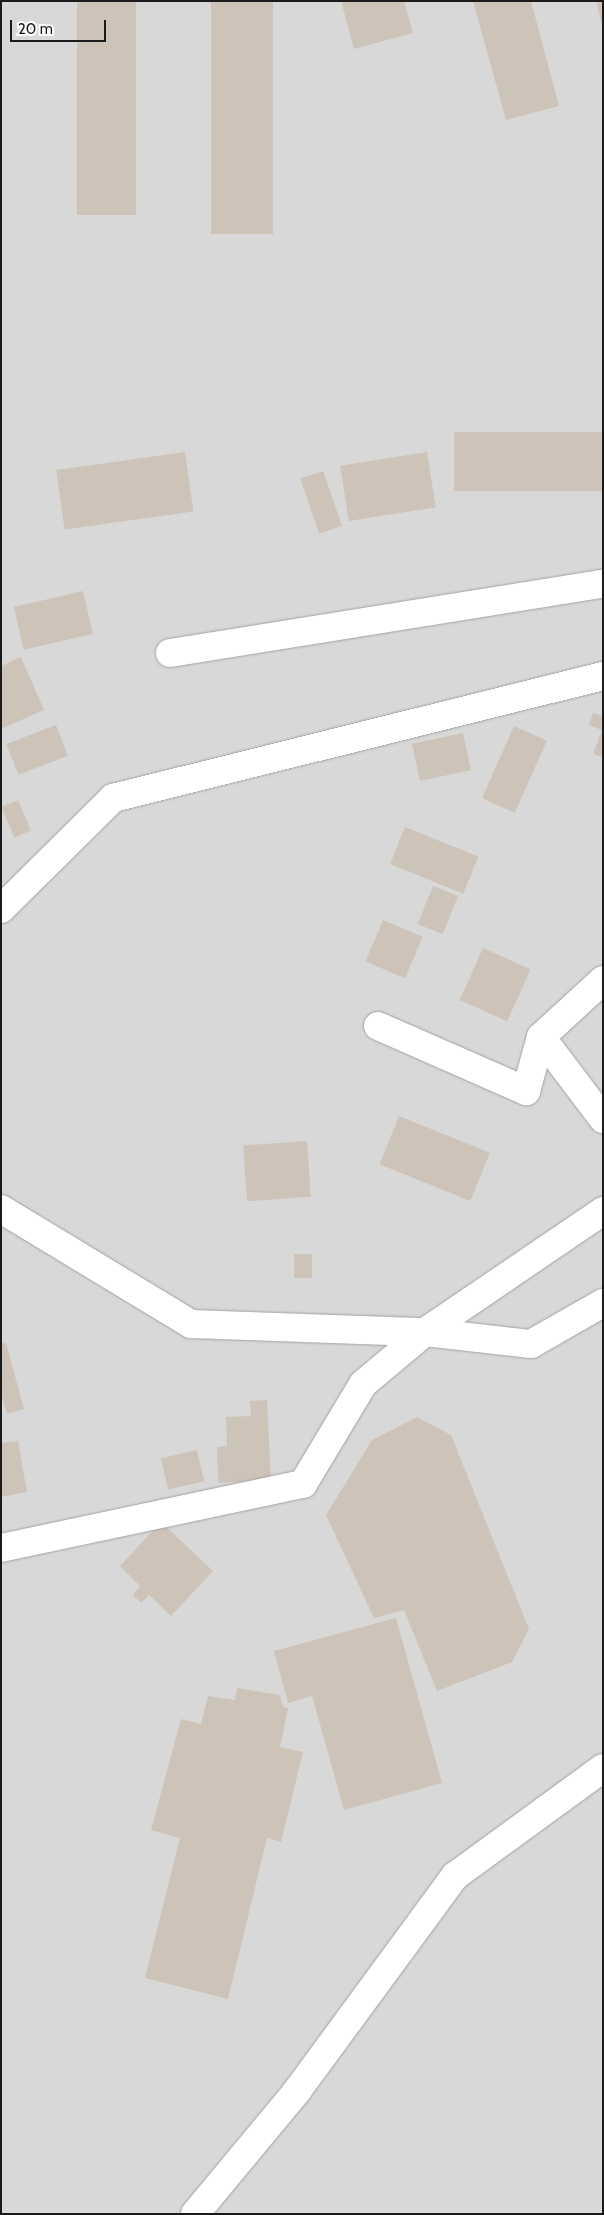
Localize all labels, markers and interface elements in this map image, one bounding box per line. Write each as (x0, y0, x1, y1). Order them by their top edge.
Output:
scale bar (12, 10, 109, 42)
text: 20 m (18, 20, 53, 38)

